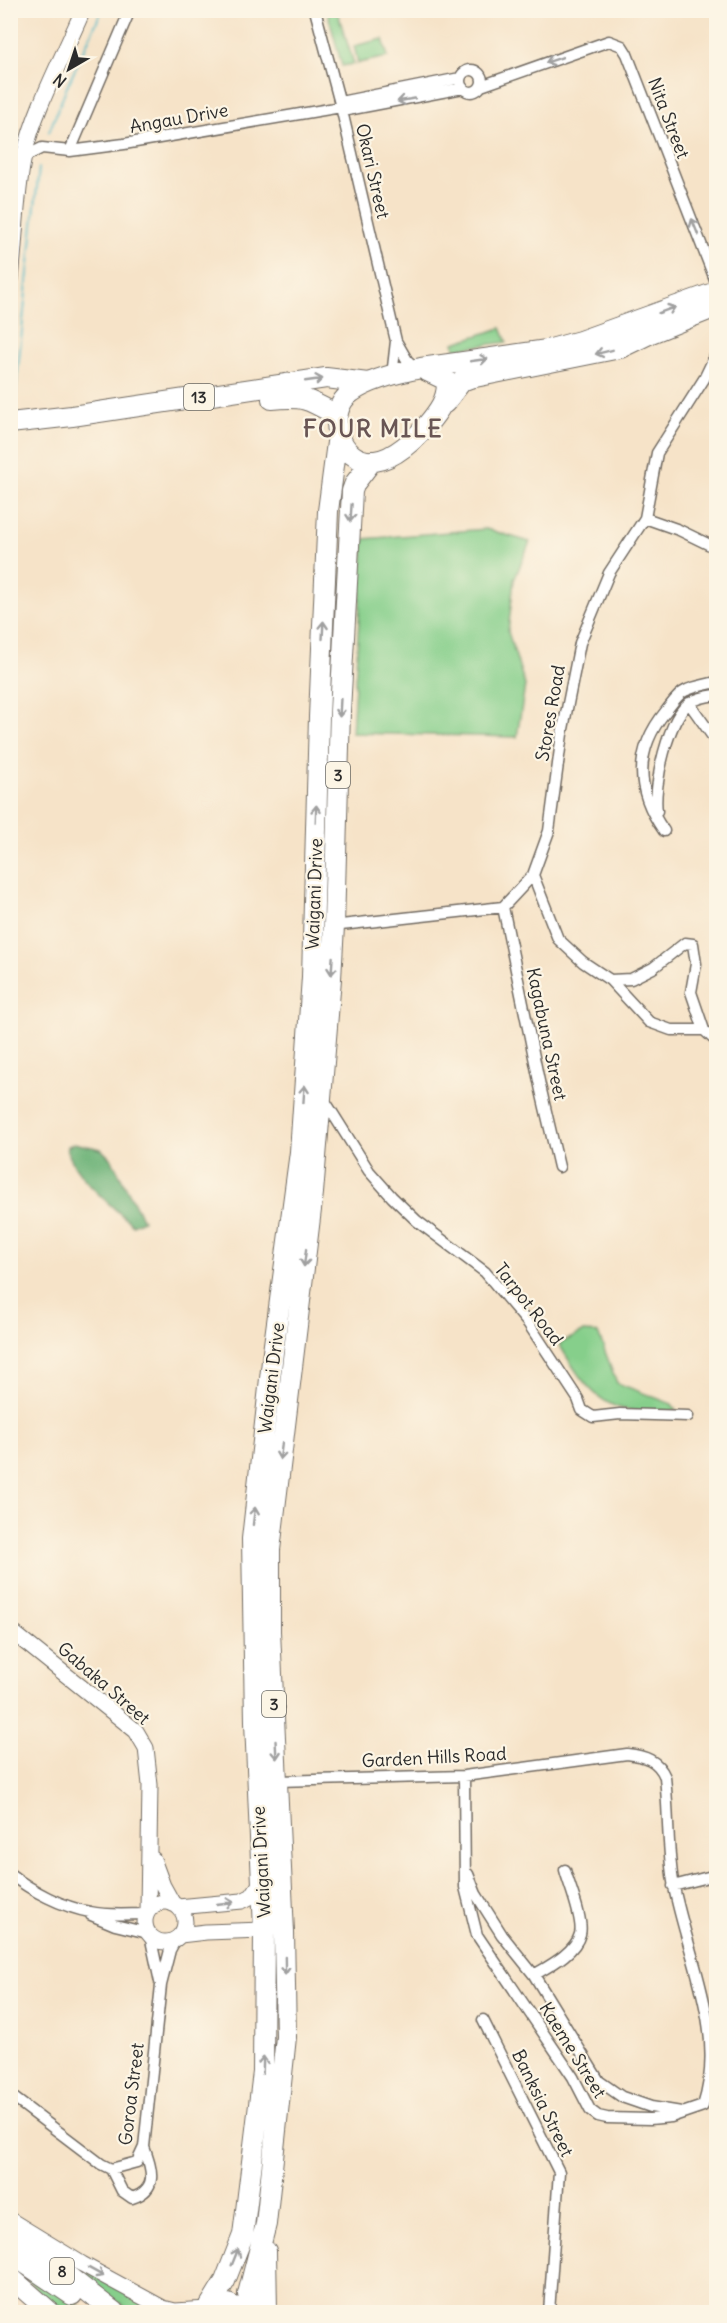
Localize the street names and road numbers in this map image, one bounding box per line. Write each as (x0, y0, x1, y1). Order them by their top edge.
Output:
street label: Nita Street (643, 74, 695, 162)
street label: Angau Drive (128, 98, 230, 138)
street label: Okari Street (351, 121, 395, 221)
road number: 13 (184, 384, 214, 410)
street label: Stores Road (530, 663, 570, 763)
road number: 3 (326, 762, 350, 788)
street label: Waigani Drive (301, 838, 327, 950)
street label: Kagabuna Street (522, 966, 572, 1102)
street label: Tarpot Road (490, 1258, 569, 1350)
street label: Waigani Drive (253, 1321, 289, 1435)
street label: Gabaka Street (53, 1637, 155, 1729)
road number: 3 (262, 1691, 286, 1717)
street label: Garden Hills Road (361, 1742, 507, 1772)
street label: Waigani Drive (247, 1806, 275, 1918)
street label: Kaeme Street (534, 1998, 612, 2102)
street label: Goroa Street (113, 2041, 149, 2147)
street label: Banksia Street (507, 2046, 579, 2160)
road number: 8 (50, 2258, 74, 2284)

